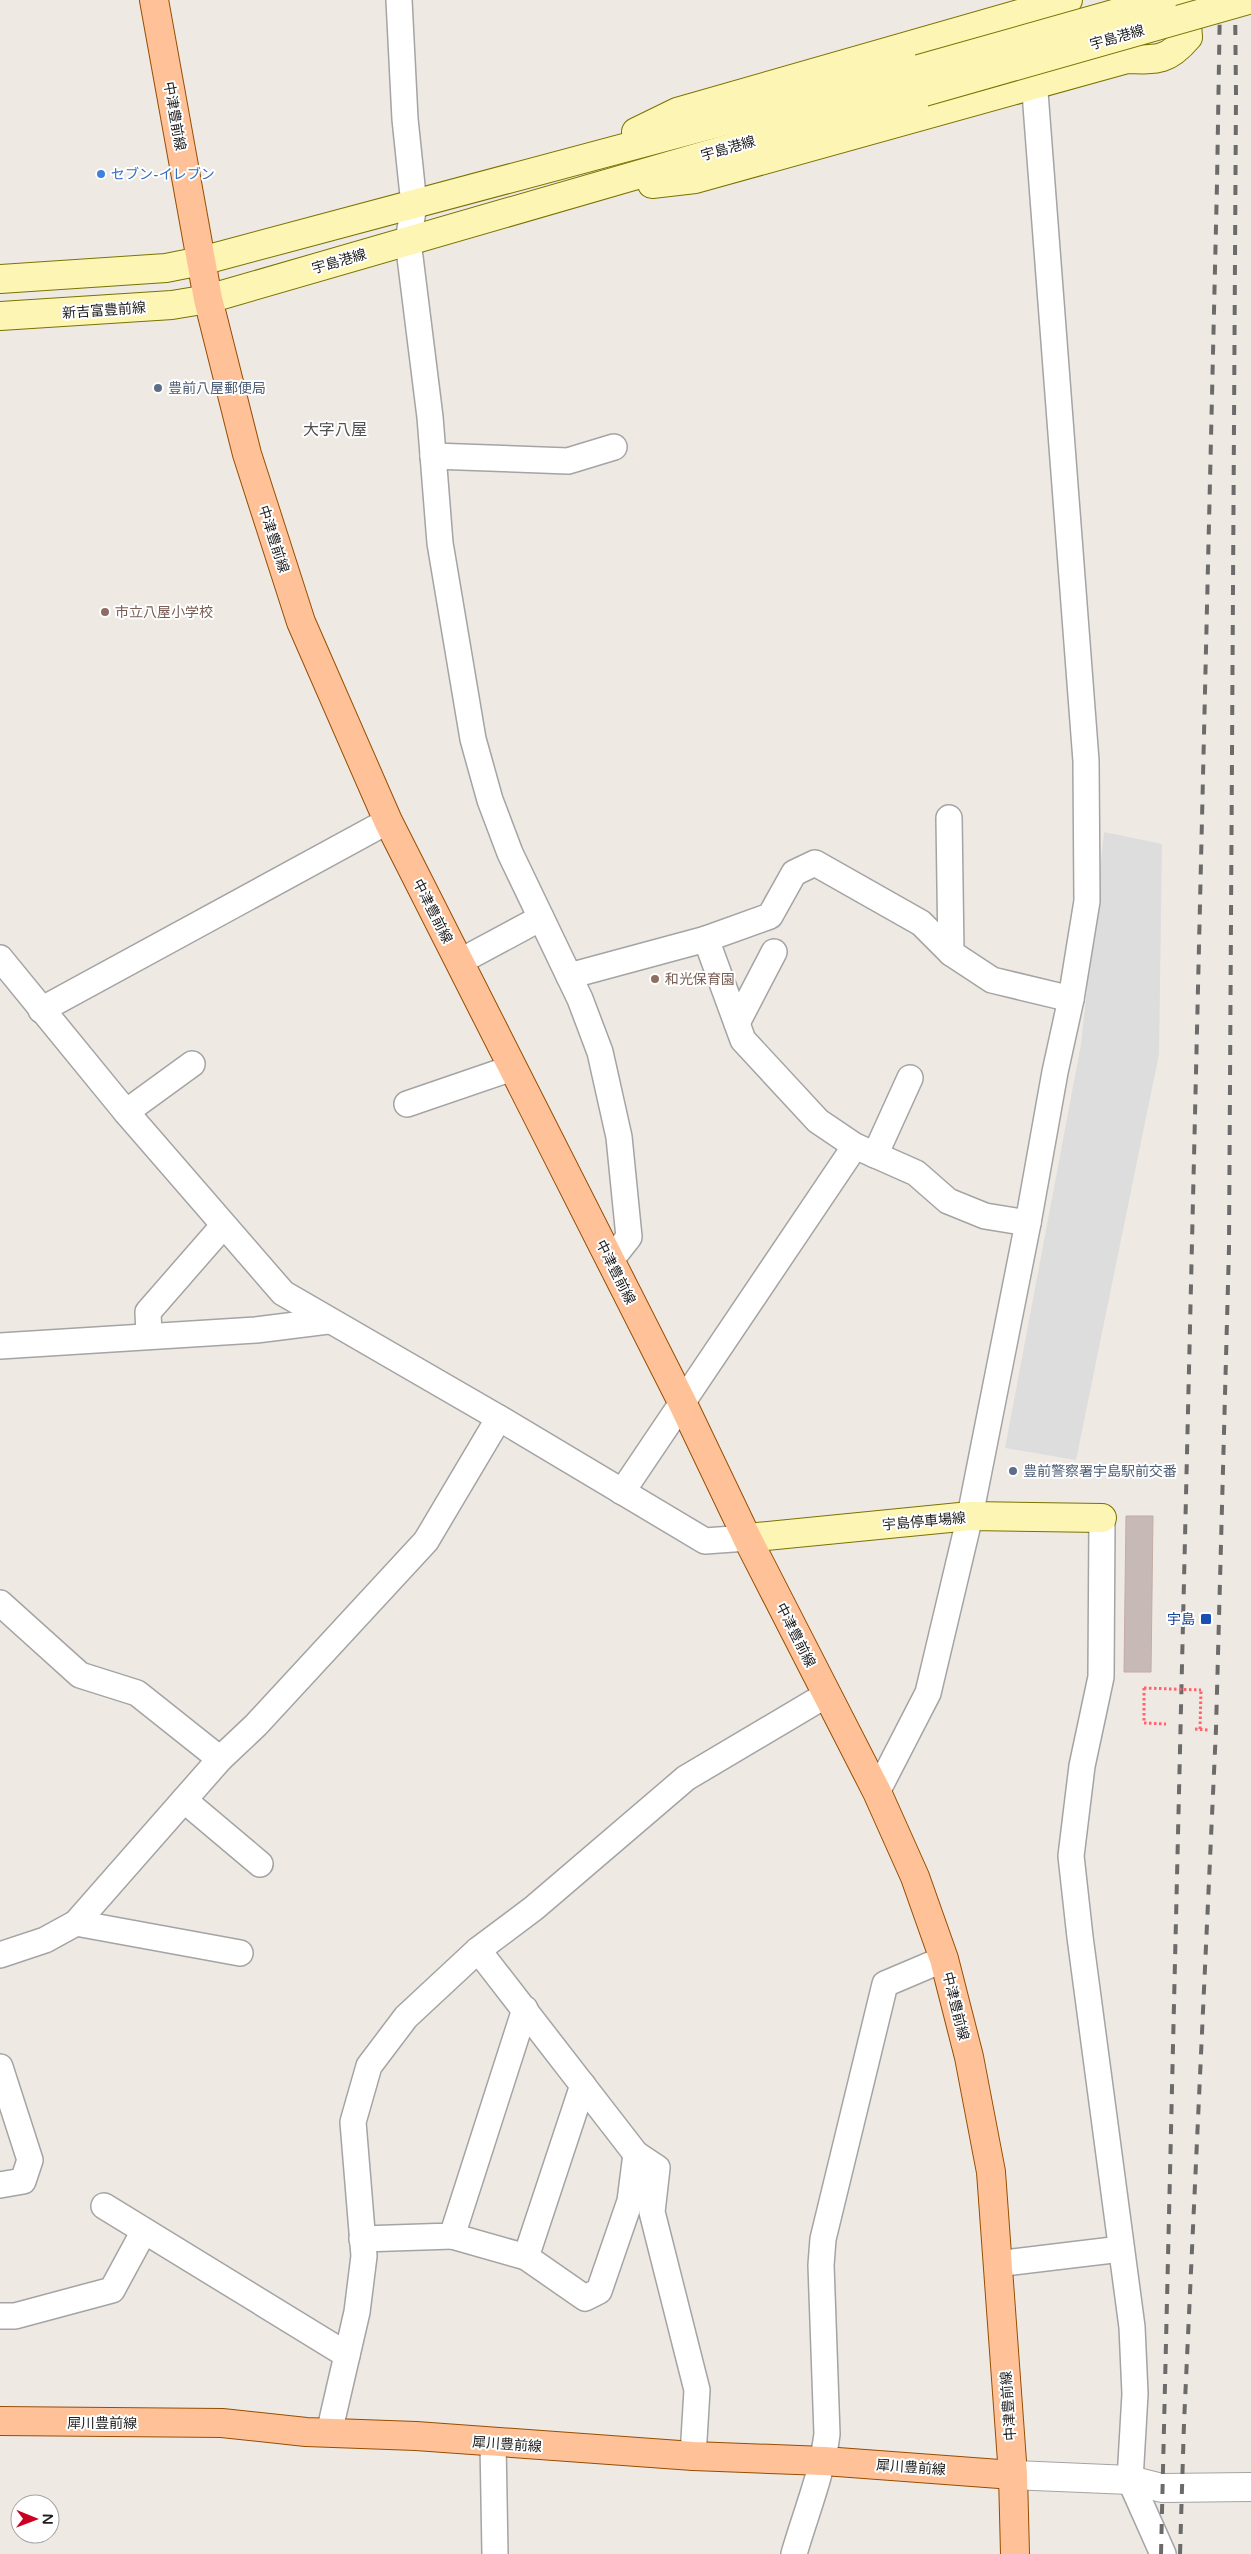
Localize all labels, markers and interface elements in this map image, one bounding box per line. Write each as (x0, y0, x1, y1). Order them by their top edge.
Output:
street label: 宇島港線 (1088, 22, 1146, 53)
street label: 中津豊前線 (160, 80, 189, 152)
street label: 宇島港線 (699, 133, 757, 164)
place label: セブン-イレブン (111, 166, 215, 183)
marker: セブン-イレブン (95, 168, 107, 180)
street label: 宇島港線 (310, 246, 368, 277)
street label: 新吉富豊前線 (62, 299, 147, 322)
place label: 豊前八屋郵便局 (168, 380, 266, 397)
marker: 豊前八屋郵便局 (152, 382, 164, 394)
district label: 大字八屋 (303, 420, 367, 440)
street label: 中津豊前線 (255, 503, 292, 575)
place label: 市立八屋小学校 (115, 604, 213, 621)
marker: 市立八屋小学校 (99, 606, 111, 618)
street label: 中津豊前線 (409, 876, 456, 946)
place label: 和光保育園 (665, 971, 735, 988)
marker: 和光保育園 (649, 973, 661, 985)
street label: 中津豊前線 (592, 1237, 639, 1307)
place label: 豊前警察署宇島駅前交番 (1023, 1463, 1177, 1480)
marker: 豊前警察署宇島駅前交番 (1007, 1465, 1019, 1477)
street label: 宇島停車場線 (881, 1509, 967, 1534)
street label: 中津豊前線 (772, 1600, 819, 1670)
place label: 宇島 (1167, 1611, 1195, 1628)
marker: 宇島 (1199, 1612, 1213, 1626)
street label: 中津豊前線 (939, 1970, 972, 2042)
street label: 中津豊前線 (998, 2370, 1019, 2441)
street label: 犀川豊前線 (67, 2415, 137, 2432)
street label: 犀川豊前線 (471, 2434, 542, 2455)
street label: 犀川豊前線 (875, 2457, 946, 2478)
north arrow (10, 2494, 60, 2544)
text: N (39, 2513, 56, 2525)

